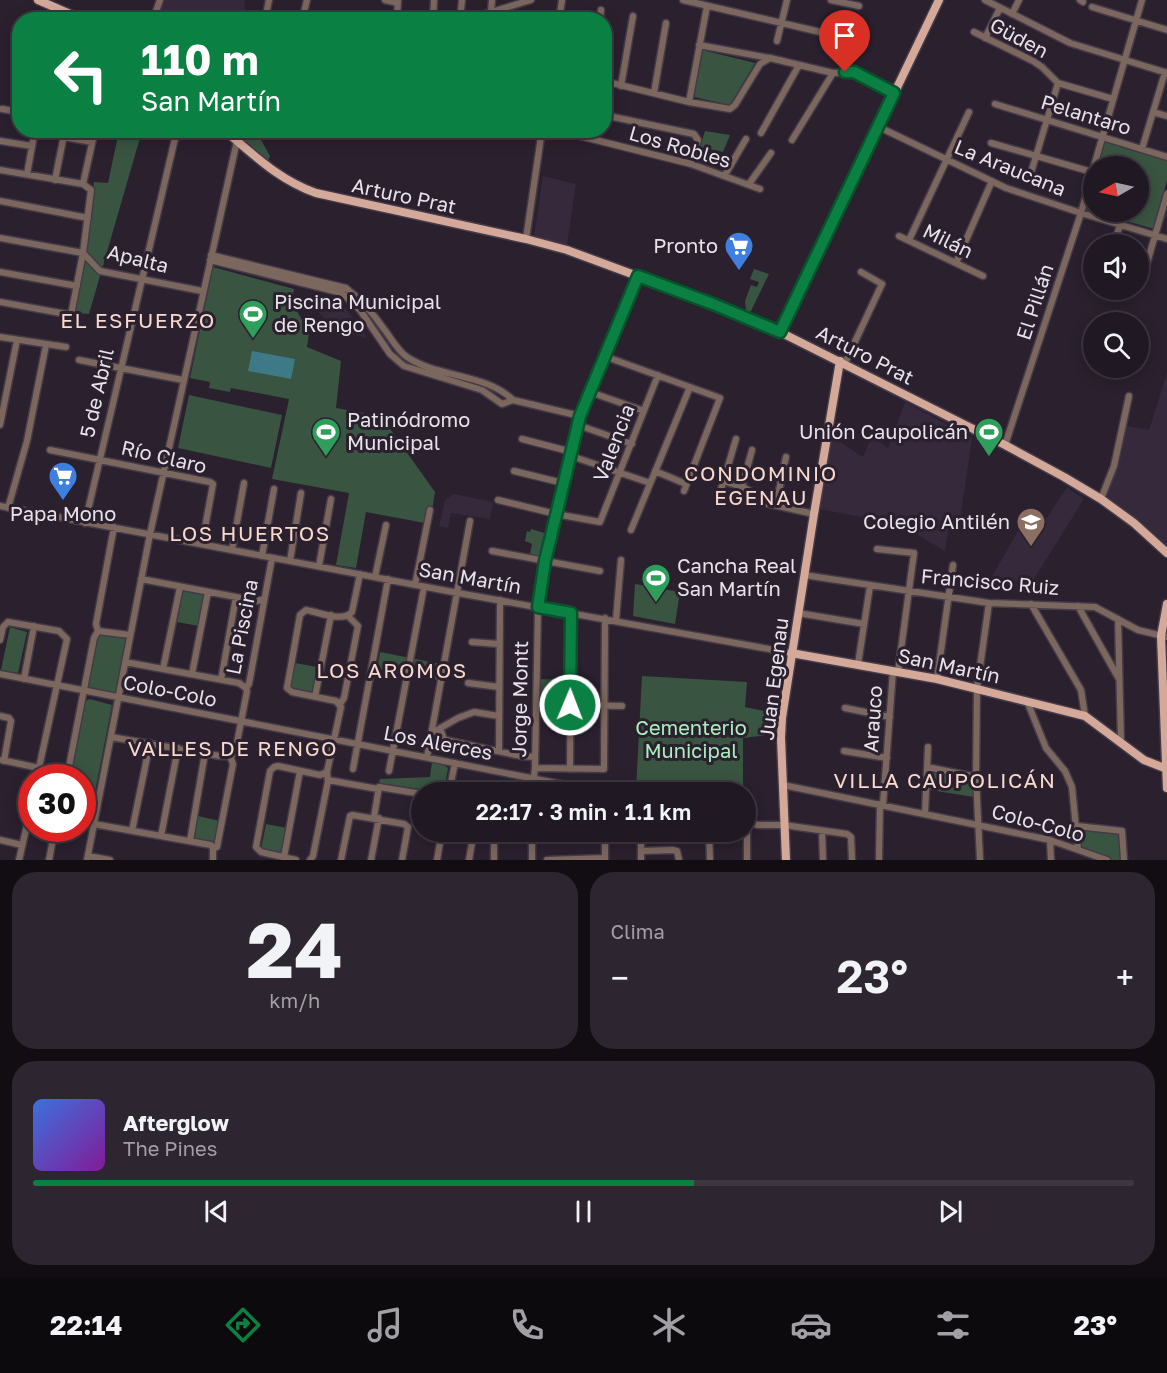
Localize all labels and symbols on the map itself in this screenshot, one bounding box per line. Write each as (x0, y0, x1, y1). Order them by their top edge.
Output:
pin (819, 10, 870, 72)
street label: Güden (986, 12, 1053, 62)
street label: Pelantaro (1038, 89, 1134, 139)
street label: Los Robles (627, 120, 734, 172)
street label: La Araucana (951, 134, 1070, 200)
north arrow (1083, 156, 1149, 222)
street label: Arturo Prat (350, 172, 459, 218)
street label: Milán (920, 218, 977, 262)
supermarket icon: Pronto (723, 230, 755, 272)
place label: Pronto (653, 233, 718, 257)
street label: Apalta (105, 239, 171, 277)
street label: El Pillán (1011, 261, 1058, 343)
place label: Piscina Municipal de Rengo (274, 289, 441, 336)
sports icon: Piscina Municipal de Rengo (237, 298, 269, 340)
district label: EL ESFUERZO (60, 307, 216, 333)
street label: Arturo Prat (813, 319, 918, 389)
street label: 5 de Abril (74, 346, 118, 440)
street label: Valencia (587, 400, 639, 485)
place label: Patinódromo Municipal (347, 407, 470, 454)
sports icon: Patinódromo Municipal (310, 416, 342, 458)
sports icon: Unión Caupolicán (973, 416, 1005, 458)
place label: Unión Caupolicán (799, 419, 968, 443)
street label: Río Claro (119, 435, 209, 477)
supermarket icon: Papa Mono (47, 460, 79, 502)
district label: CONDOMINIO EGENAU (684, 460, 838, 510)
place label: Papa Mono (10, 501, 116, 525)
school or university icon: Colegio Antilén (1015, 506, 1047, 548)
place label: Colegio Antilén (863, 509, 1010, 533)
district label: LOS HUERTOS (169, 520, 331, 546)
place label: Cancha Real San Martín (677, 553, 796, 600)
street label: San Martín (417, 556, 523, 598)
sports icon: Cancha Real San Martín (640, 562, 672, 604)
street label: Francisco Ruiz (920, 563, 1060, 599)
street label: La Piscina (220, 577, 262, 677)
street label: Juan Egenau (754, 616, 792, 742)
street label: Jorge Montt (506, 640, 532, 758)
street label: San Martín (896, 642, 1002, 688)
district label: LOS AROMOS (316, 657, 468, 683)
street label: Colo-Colo (121, 669, 219, 711)
position arrow (538, 673, 602, 737)
street label: Arauco (858, 685, 886, 753)
park label: Cementerio Municipal (635, 715, 747, 762)
street label: Los Alerces (382, 720, 495, 764)
district label: VALLES DE RENGO (128, 735, 338, 761)
speed limit sign: 30 (18, 764, 96, 842)
district label: VILLA CAUPOLICÁN (834, 767, 1056, 793)
street label: Colo-Colo (989, 798, 1087, 846)

